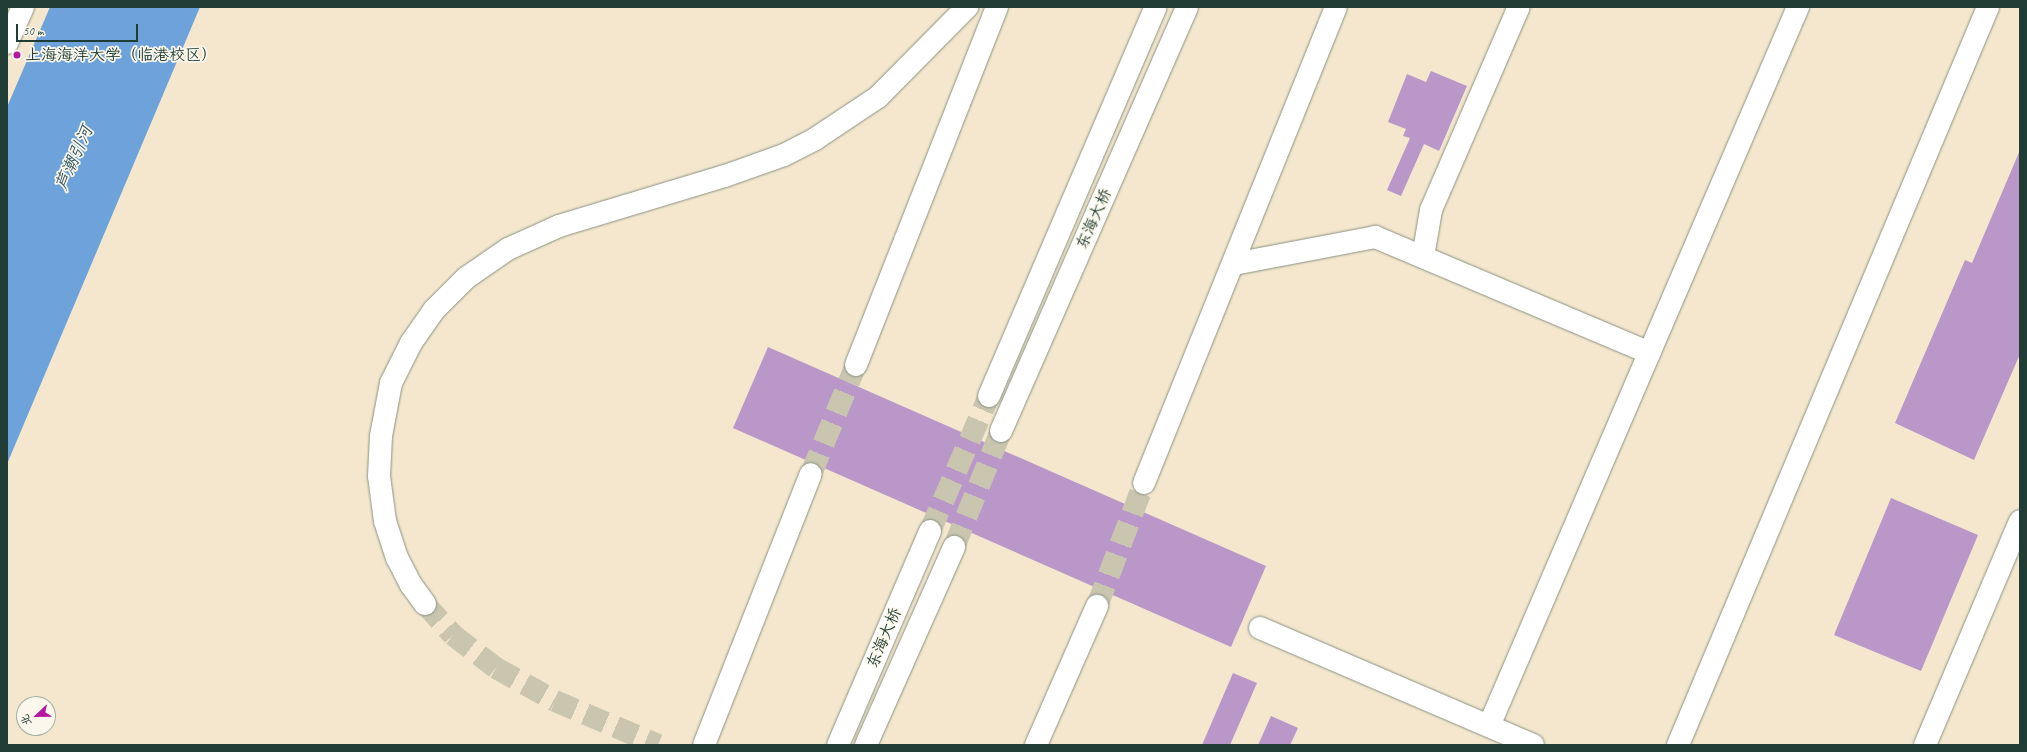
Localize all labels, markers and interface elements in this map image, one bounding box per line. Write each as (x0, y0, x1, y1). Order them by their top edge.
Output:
scale bar (18, 16, 140, 42)
text: 50 m (23, 23, 43, 39)
place label: 上海海洋大学（临港校区） (25, 45, 217, 65)
marker: 上海海洋大学（临港校区） (12, 50, 22, 60)
water label: 芦潮引河 (51, 123, 97, 193)
street label: 东海大桥 (1072, 186, 1116, 252)
street label: 东海大桥 (863, 605, 905, 671)
north arrow (16, 696, 56, 736)
text: 北 (17, 712, 34, 728)

